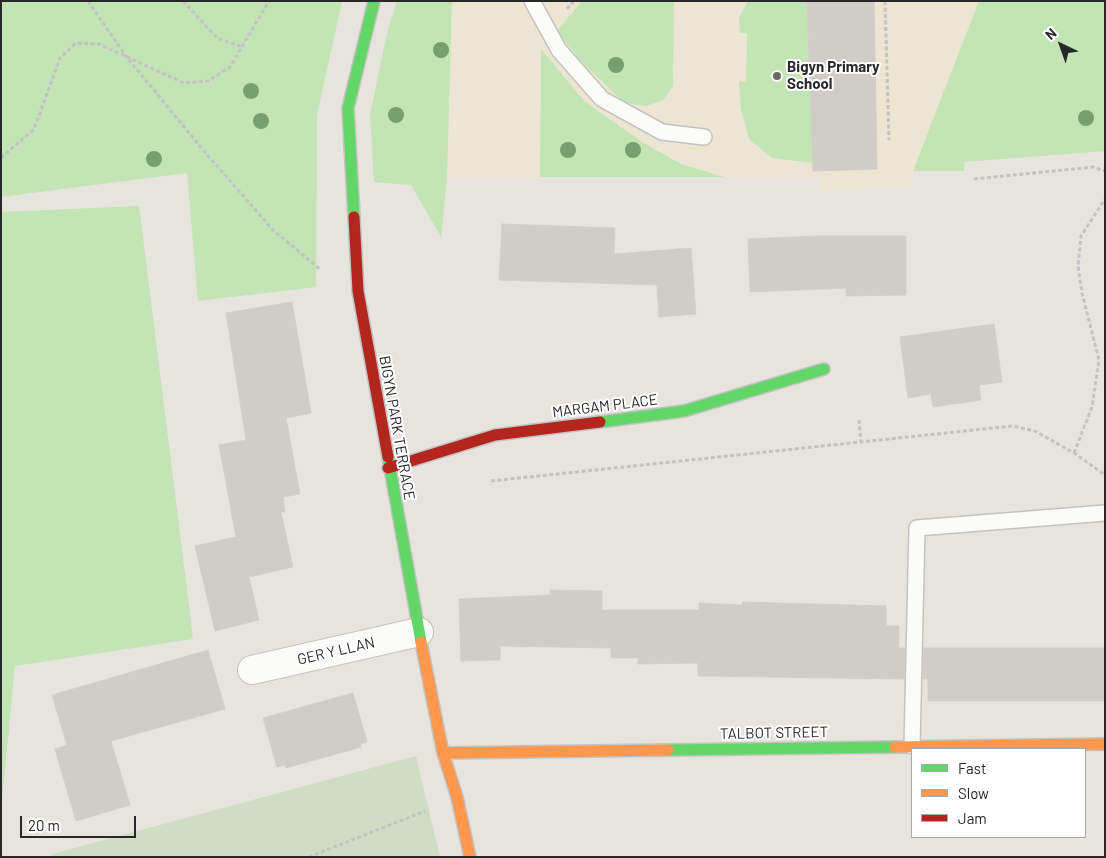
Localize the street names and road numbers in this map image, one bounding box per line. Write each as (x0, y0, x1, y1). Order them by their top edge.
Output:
street label: BIGYN PARK TERRACE (375, 354, 419, 502)
street label: MARGAM PLACE (551, 391, 659, 421)
street label: GER Y LLAN (296, 633, 376, 669)
street label: TALBOT STREET (720, 723, 828, 743)

